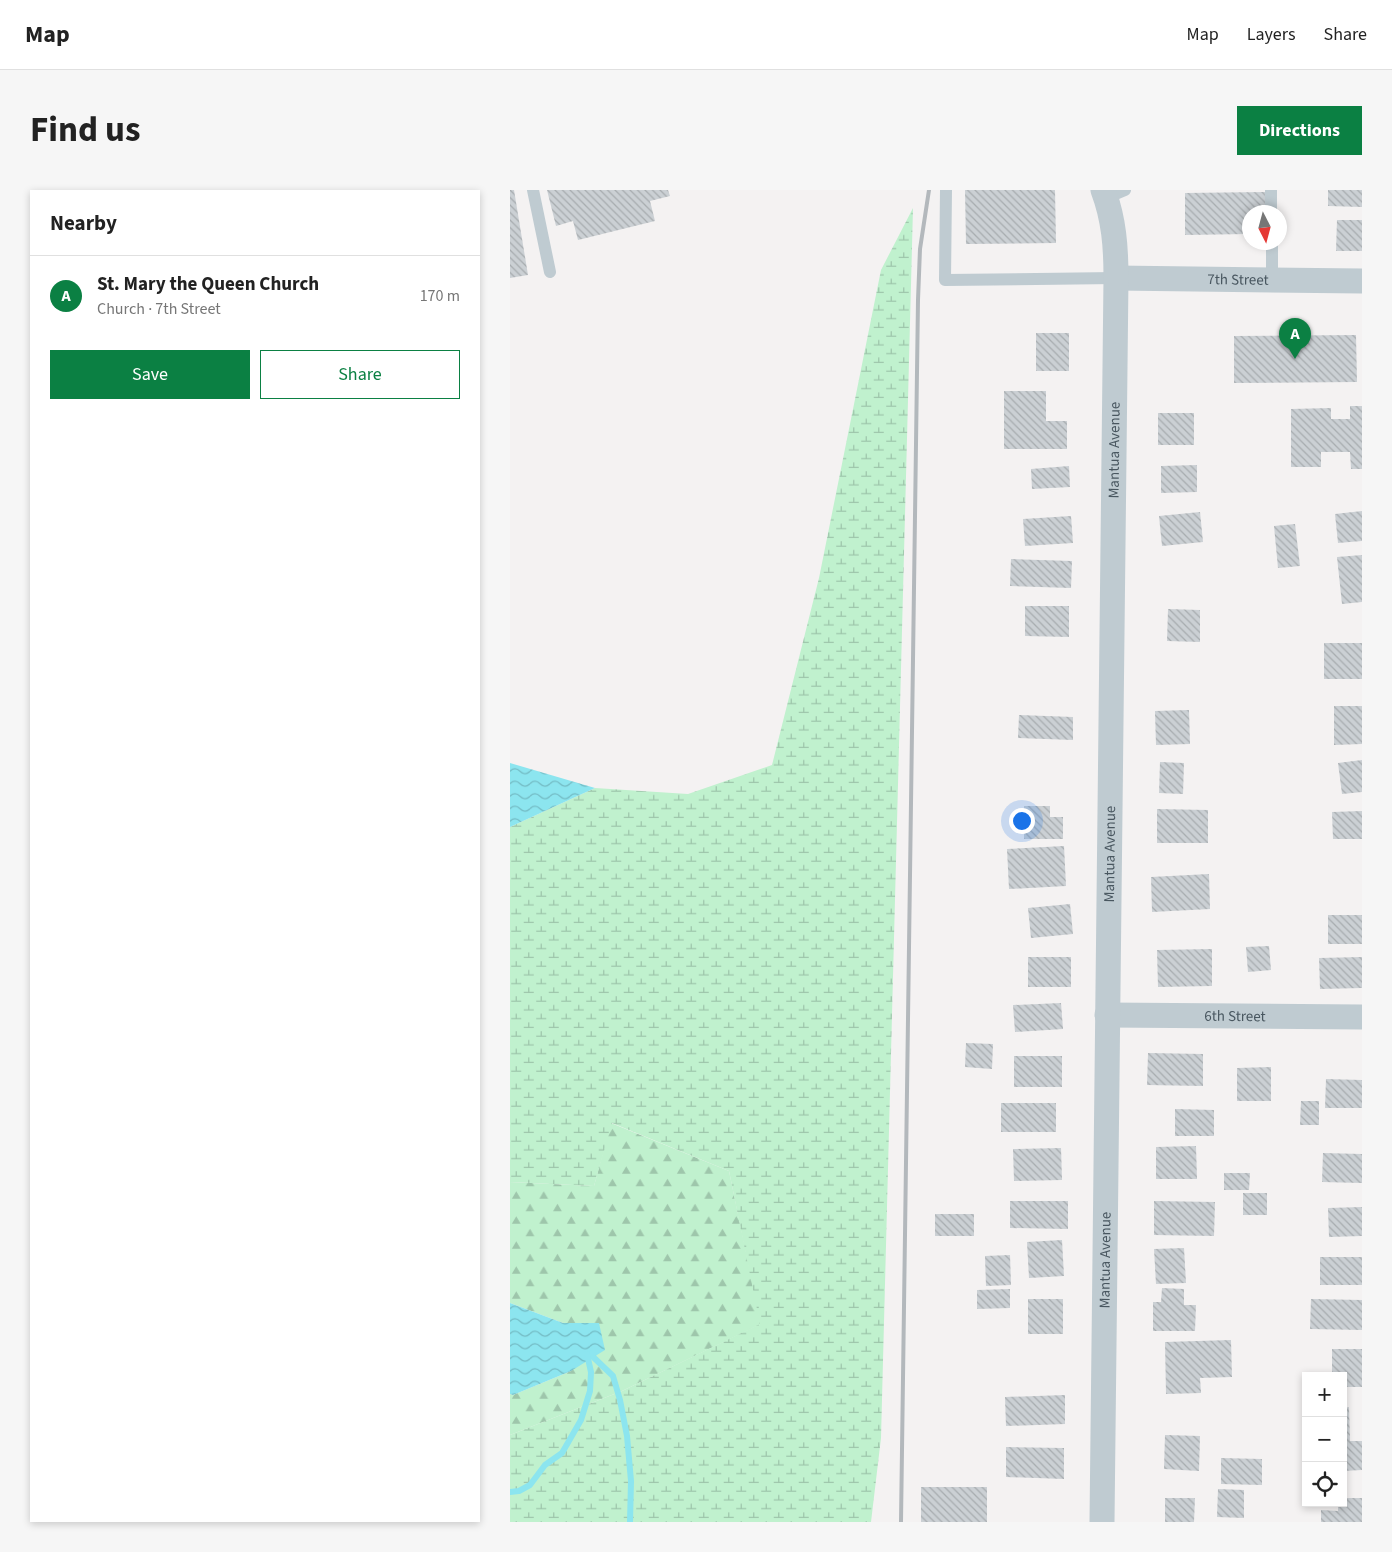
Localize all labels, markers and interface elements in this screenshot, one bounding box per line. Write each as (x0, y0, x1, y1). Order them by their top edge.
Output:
text: Map (25, 17, 70, 52)
text: Map (1187, 22, 1219, 47)
text: Layers (1247, 22, 1296, 47)
text: Share (1324, 22, 1367, 47)
text: Find us (30, 105, 140, 155)
button: Directions (1237, 106, 1362, 155)
north arrow (1242, 205, 1287, 250)
text: Nearby (50, 208, 117, 238)
street label: 7th Street (1207, 269, 1269, 290)
text: St. Mary the Queen Church (97, 271, 319, 298)
text: A (61, 285, 71, 307)
text: 170 m (420, 285, 460, 307)
text: Church · 7th Street (97, 298, 221, 320)
pin: A (1279, 318, 1311, 359)
button: Save (50, 350, 250, 399)
button: Share (260, 350, 460, 399)
street label: Mantua Avenue (1103, 402, 1125, 499)
street label: Mantua Avenue (1098, 806, 1121, 903)
your location (1009, 808, 1035, 834)
street label: 6th Street (1204, 1005, 1266, 1027)
street label: Mantua Avenue (1094, 1211, 1116, 1309)
map controls (1302, 1372, 1347, 1507)
button: + (1302, 1372, 1347, 1417)
button: − (1302, 1417, 1347, 1462)
button: locate (1302, 1462, 1347, 1507)

